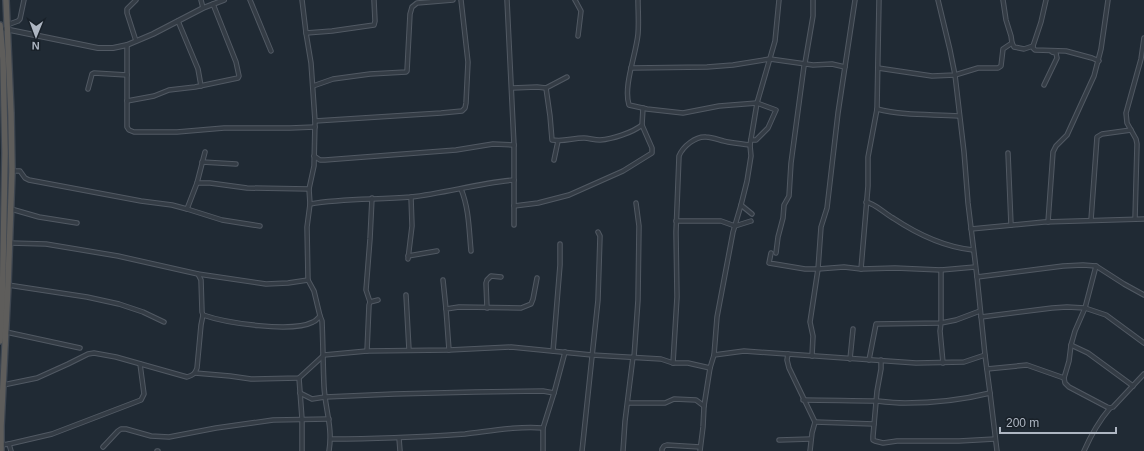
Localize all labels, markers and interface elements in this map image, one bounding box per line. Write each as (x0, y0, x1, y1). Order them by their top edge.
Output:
north arrow (16, 16, 56, 56)
text: N (32, 40, 40, 52)
scale bar (1000, 409, 1116, 435)
text: 200 m (1006, 416, 1039, 430)

